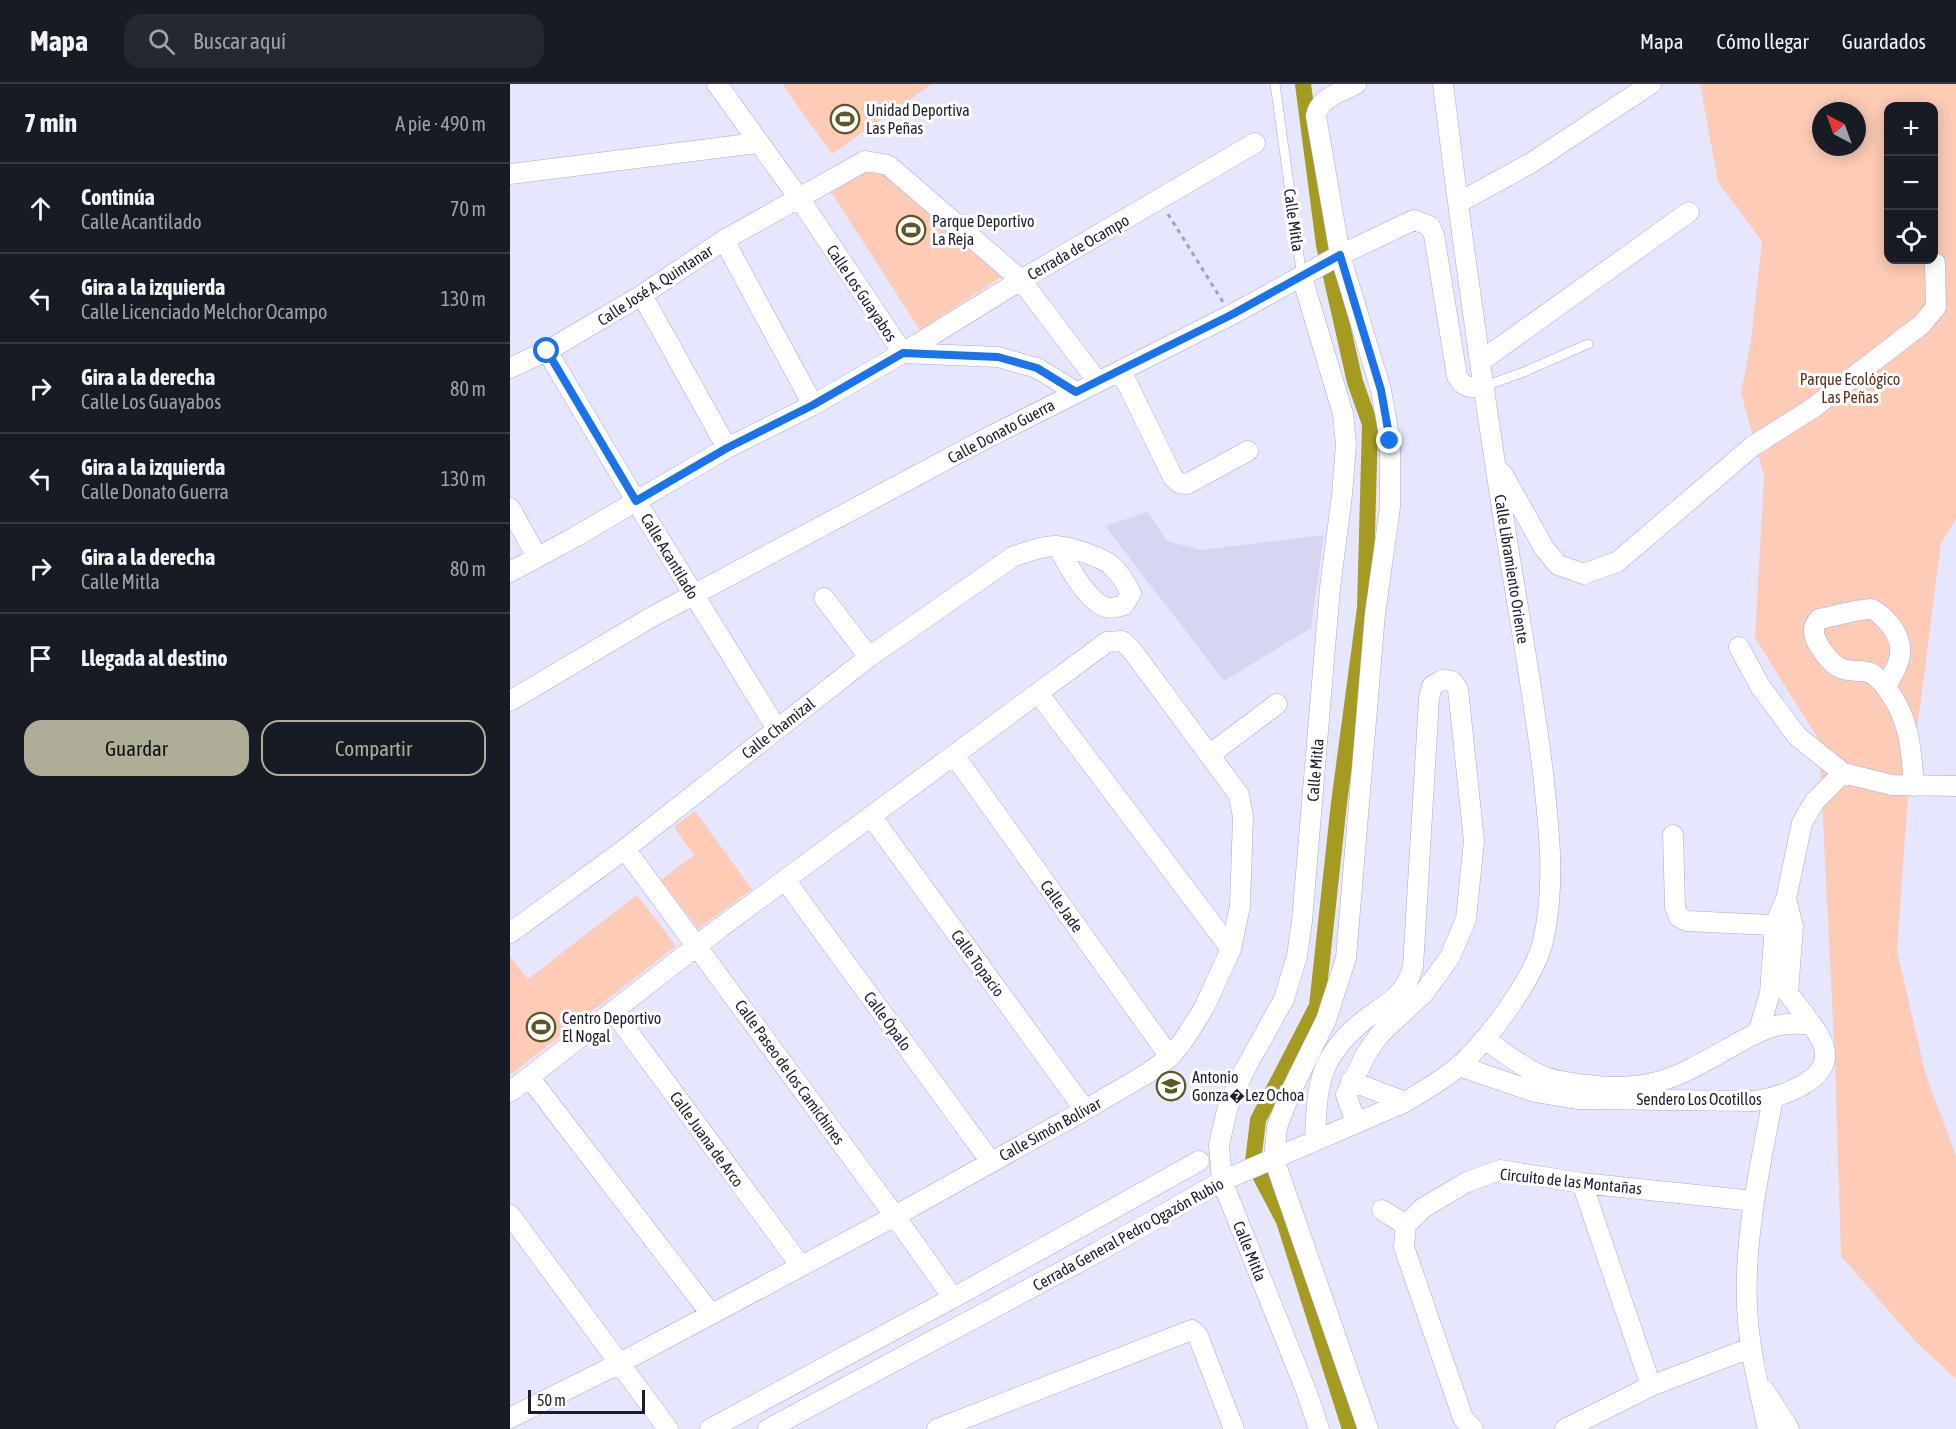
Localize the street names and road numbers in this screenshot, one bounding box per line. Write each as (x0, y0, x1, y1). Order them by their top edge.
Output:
street label: Calle Mitla (1281, 187, 1307, 253)
street label: Cerrada de Ocampo (1024, 211, 1133, 284)
street label: Calle José A. Quintanar (594, 241, 716, 329)
street label: Calle Los Guayabos (822, 241, 901, 345)
street label: Calle Donato Guerra (945, 395, 1057, 467)
street label: Calle Libramiento Oriente (1491, 493, 1533, 645)
street label: Calle Acantilado (637, 510, 703, 602)
street label: Calle Chamizal (738, 694, 819, 762)
street label: Calle Mitla (1303, 738, 1327, 802)
street label: Calle Jade (1037, 877, 1087, 935)
street label: Calle Topacio (947, 926, 1008, 1000)
street label: Calle Ópalo (860, 988, 915, 1055)
street label: Calle Paseo de los Camichines (731, 996, 849, 1148)
street label: Calle Juana de Arco (666, 1088, 748, 1190)
street label: Sendero Los Ocotillos (1636, 1090, 1762, 1108)
street label: Calle Simón Bolívar (996, 1094, 1104, 1164)
street label: Circuito de las Montañas (1499, 1165, 1643, 1197)
street label: Cerrada General Pedro Ogazón Rubio (1030, 1174, 1227, 1295)
street label: Calle Mitla (1230, 1218, 1270, 1284)

